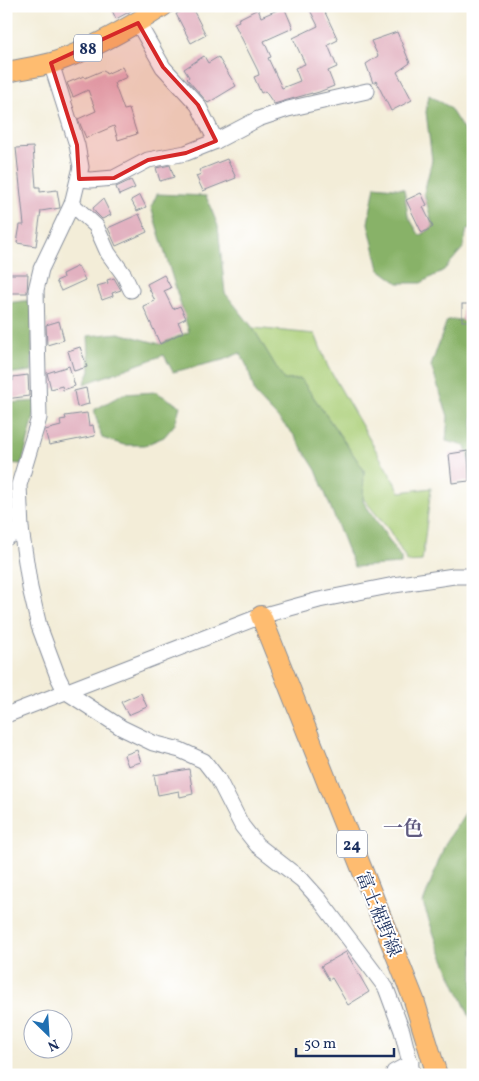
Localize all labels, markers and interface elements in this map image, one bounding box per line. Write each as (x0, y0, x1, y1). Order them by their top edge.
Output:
road number: 88 (74, 34, 102, 62)
district label: 一色 (383, 816, 423, 844)
road number: 24 (337, 831, 367, 858)
street label: 富士裾野線 (349, 868, 406, 961)
north arrow (22, 1008, 72, 1058)
scale bar (296, 1026, 394, 1058)
text: N (44, 1034, 61, 1055)
text: 50 m (304, 1034, 336, 1055)

